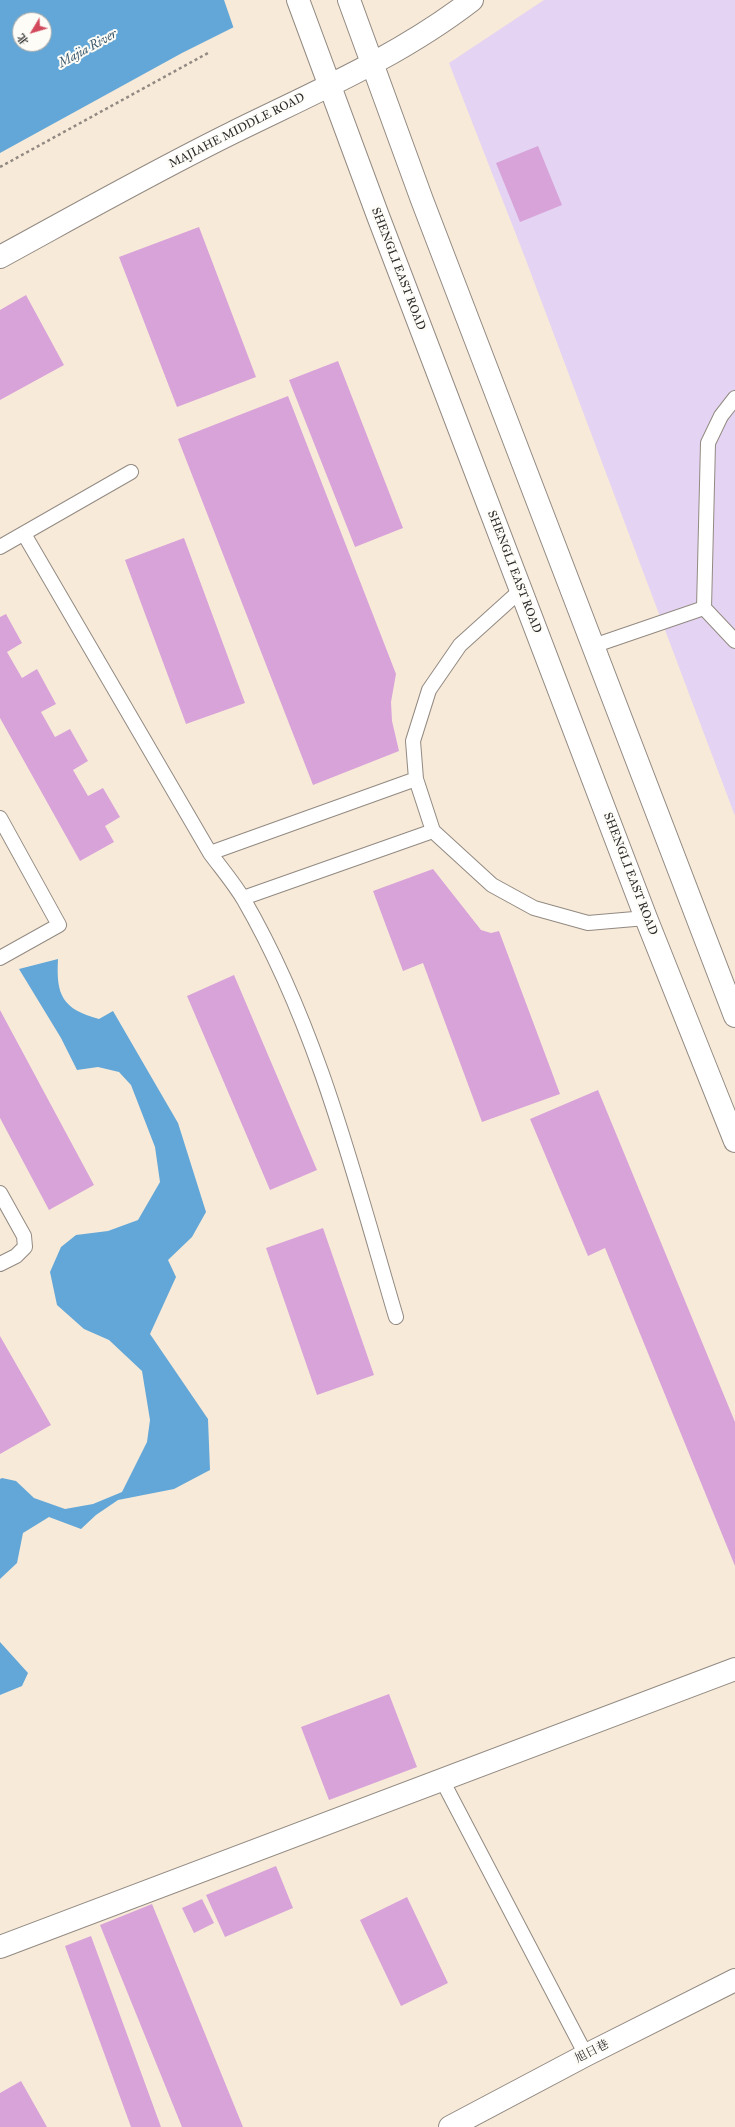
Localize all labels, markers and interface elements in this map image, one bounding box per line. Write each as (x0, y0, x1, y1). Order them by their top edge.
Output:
north arrow (12, 12, 52, 52)
water label: Majia River (56, 26, 120, 72)
text: 北 (14, 31, 31, 47)
street label: MAJIAHE MIDDLE ROAD (167, 90, 307, 172)
street label: SHENGLI EAST ROAD (368, 206, 428, 332)
street label: SHENGLI EAST ROAD (484, 509, 544, 635)
street label: SHENGLI EAST ROAD (600, 811, 660, 937)
street label: 旭日巷 (573, 2037, 611, 2067)

